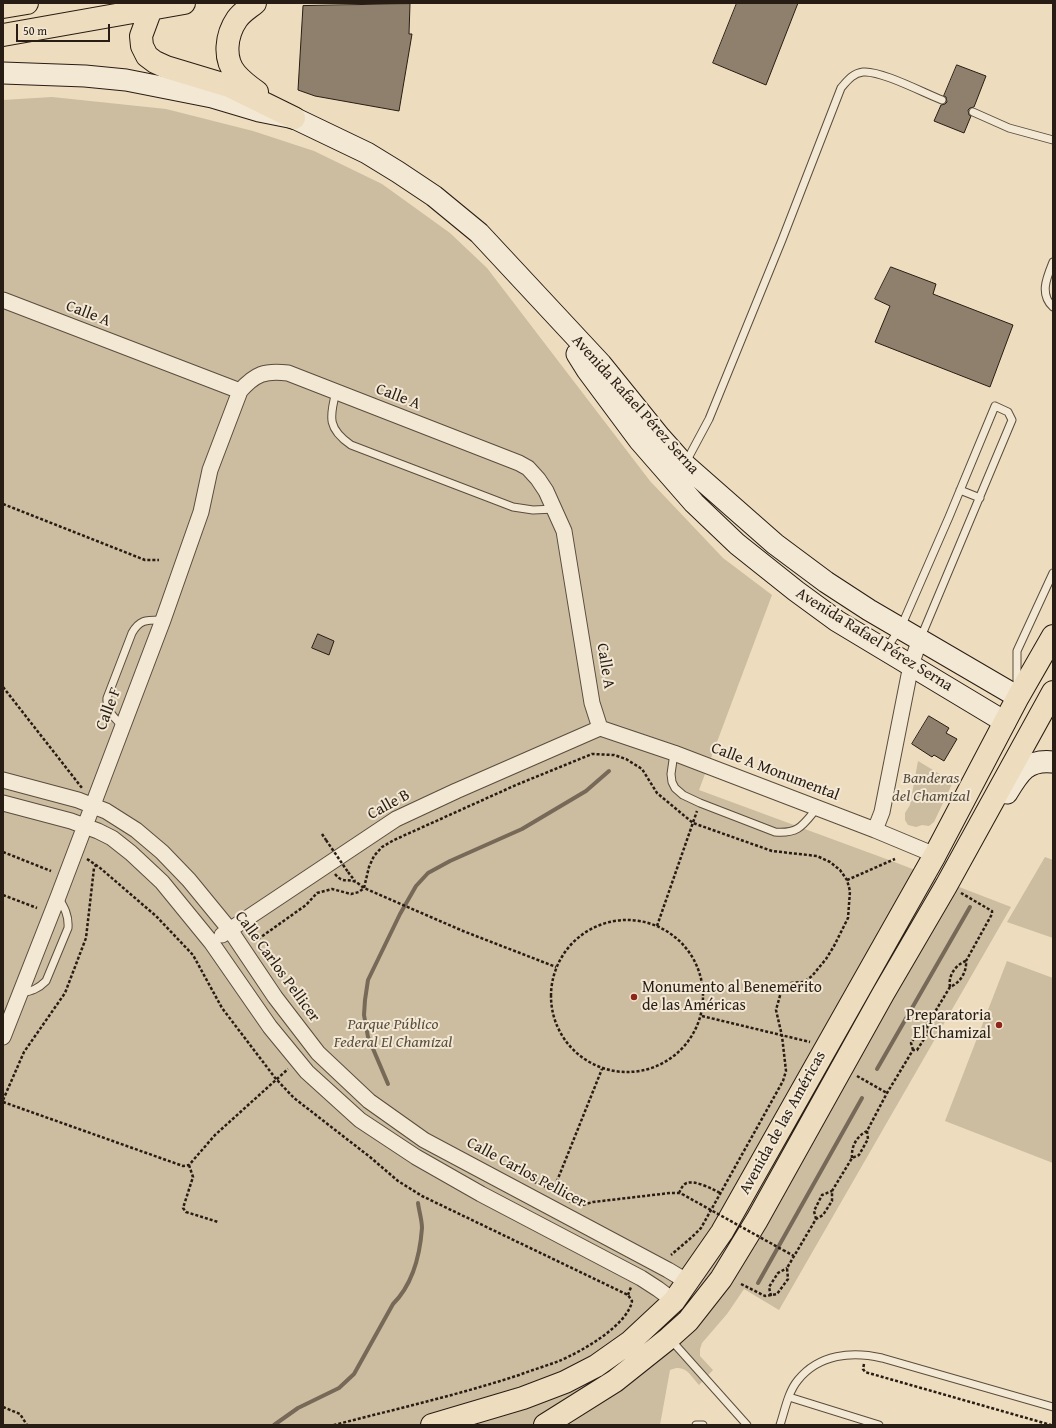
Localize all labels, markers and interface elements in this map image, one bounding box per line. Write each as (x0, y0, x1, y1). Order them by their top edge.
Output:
scale bar (18, 16, 112, 42)
text: 50 m (23, 22, 47, 39)
street label: Calle A (63, 297, 113, 331)
street label: Avenida Rafael Pérez Serna (567, 331, 703, 479)
street label: Calle A (373, 380, 423, 414)
street label: Avenida Rafael Pérez Serna (792, 584, 956, 696)
street label: Calle A (592, 642, 618, 690)
street label: Calle F (92, 685, 126, 733)
street label: Calle A Monumental (708, 739, 842, 805)
park label: Banderas del Chamizal (892, 769, 970, 807)
street label: Calle B (365, 786, 413, 824)
street label: Calle Carlos Pellicer (230, 908, 324, 1026)
place label: Monumento al Benemerito de las Américas (642, 978, 822, 1016)
marker: Monumento al Benemerito de las Américas (629, 992, 639, 1002)
place label: Preparatoria El Chamizal (906, 1006, 991, 1044)
park label: Parque Público Federal El Chamizal (334, 1015, 452, 1053)
marker: Preparatoria El Chamizal (994, 1020, 1004, 1030)
street label: Avenida de las Américas (736, 1048, 830, 1198)
street label: Calle Carlos Pellicer (463, 1133, 589, 1213)

